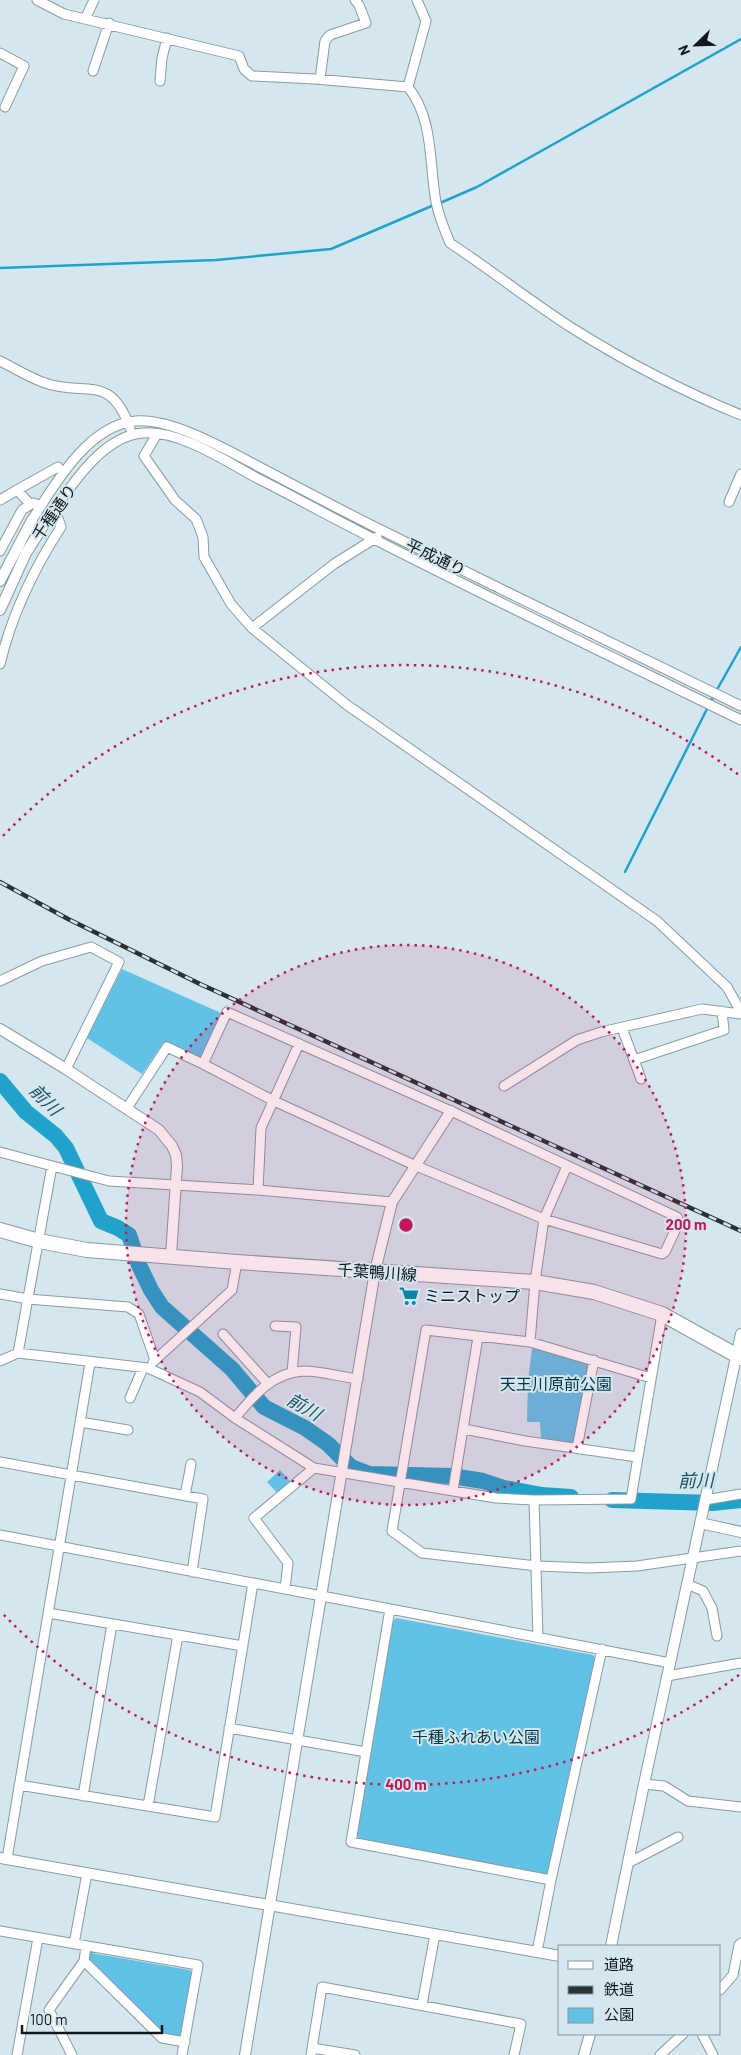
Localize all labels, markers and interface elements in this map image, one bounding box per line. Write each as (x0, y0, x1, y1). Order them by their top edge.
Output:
north arrow (671, 20, 721, 70)
text: N (674, 43, 693, 58)
street label: 千種通り (27, 480, 80, 543)
street label: 平成通り (403, 534, 469, 579)
water label: 前川 (25, 1079, 68, 1121)
text: 200 m (665, 1215, 707, 1233)
centre of rings (397, 1216, 415, 1234)
street label: 千葉鴨川線 (336, 1259, 418, 1284)
supermarket icon: ミニストップ (398, 1285, 420, 1307)
place label: ミニストップ (424, 1286, 520, 1305)
park label: 天王川原前公園 (500, 1374, 612, 1393)
water label: 前川 (283, 1388, 327, 1426)
water label: 前川 (678, 1469, 716, 1491)
park label: 千種ふれあい公園 (412, 1727, 540, 1746)
text: 400 m (385, 1775, 427, 1793)
legend (558, 1945, 721, 2035)
text: 道路 (604, 1955, 634, 1973)
text: 鉄道 (604, 1980, 634, 1998)
scale bar (22, 2002, 162, 2034)
text: 公園 (604, 2005, 634, 2023)
text: 100 m (30, 2010, 68, 2028)

